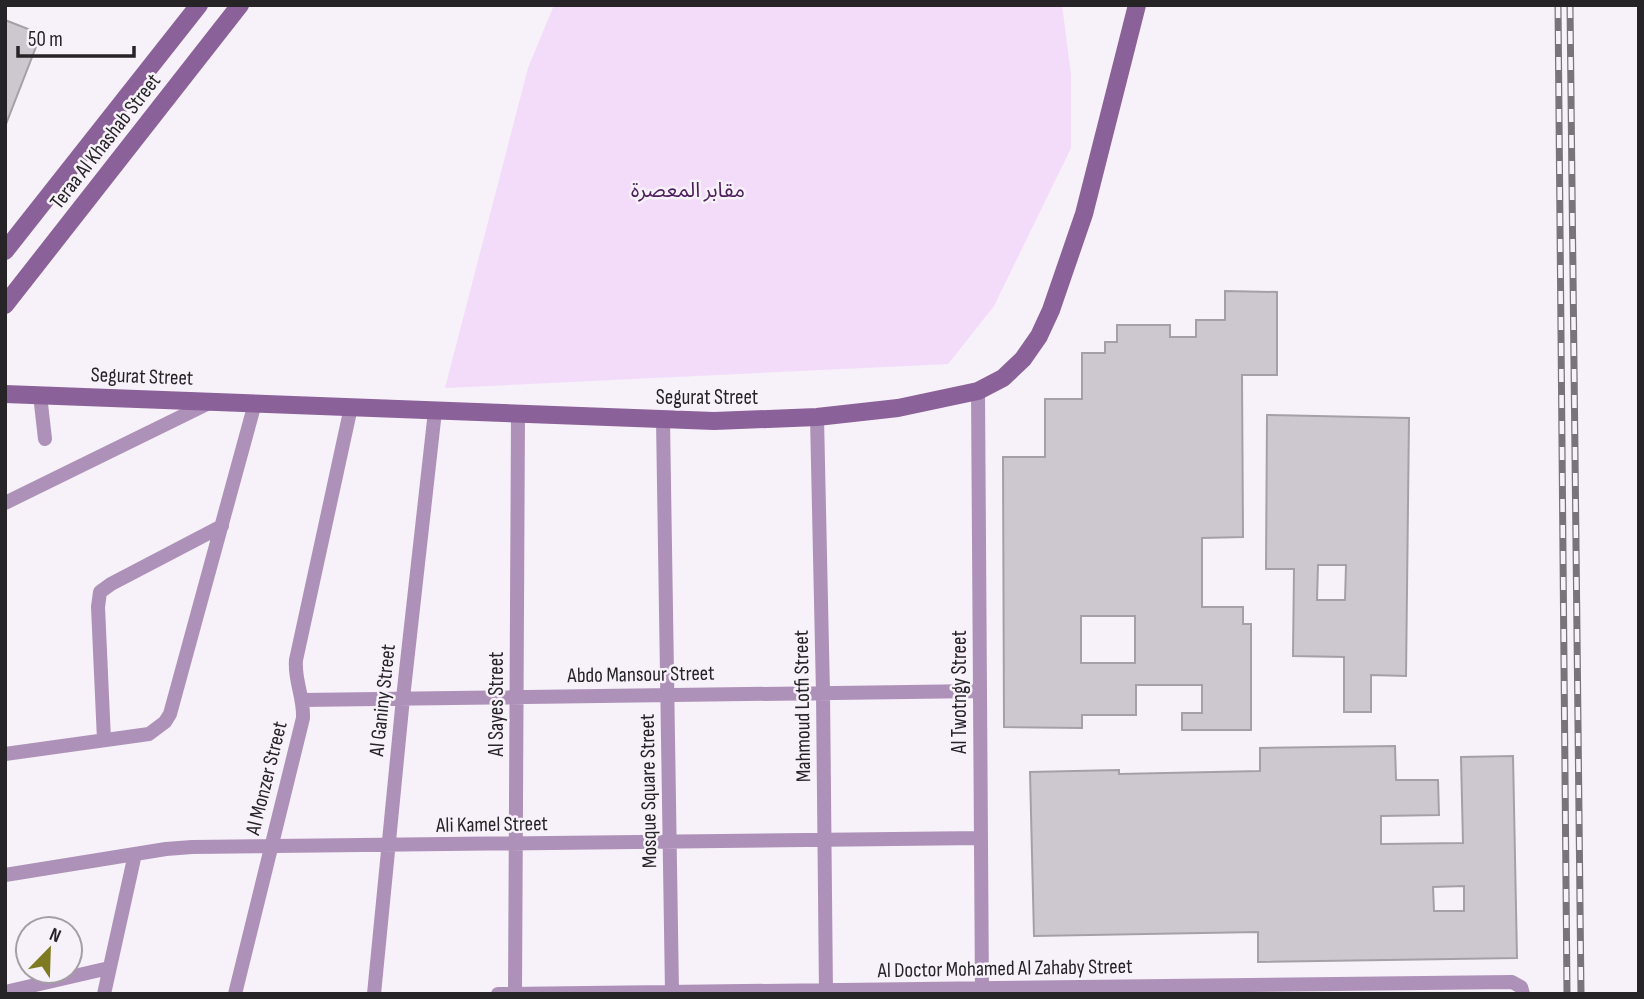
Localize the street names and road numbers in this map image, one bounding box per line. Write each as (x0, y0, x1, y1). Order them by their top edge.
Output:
street label: Teraa Al Khashab Street (45, 69, 166, 214)
street label: Segurat Street (90, 362, 194, 391)
street label: Segurat Street (656, 385, 758, 410)
street label: Mahmoud Lotfi Street (789, 630, 816, 782)
street label: Al Twotngy Street (947, 630, 972, 755)
street label: Al Ganiny Street (364, 643, 401, 758)
street label: Al Sayes Street (484, 652, 509, 758)
street label: Abdo Mansour Street (566, 661, 715, 688)
street label: Mosque Square Street (635, 714, 662, 868)
street label: Al Monzer Street (240, 719, 293, 838)
street label: Ali Kamel Street (435, 811, 548, 838)
street label: Al Doctor Mohamed Al Zahaby Street (876, 954, 1133, 983)

